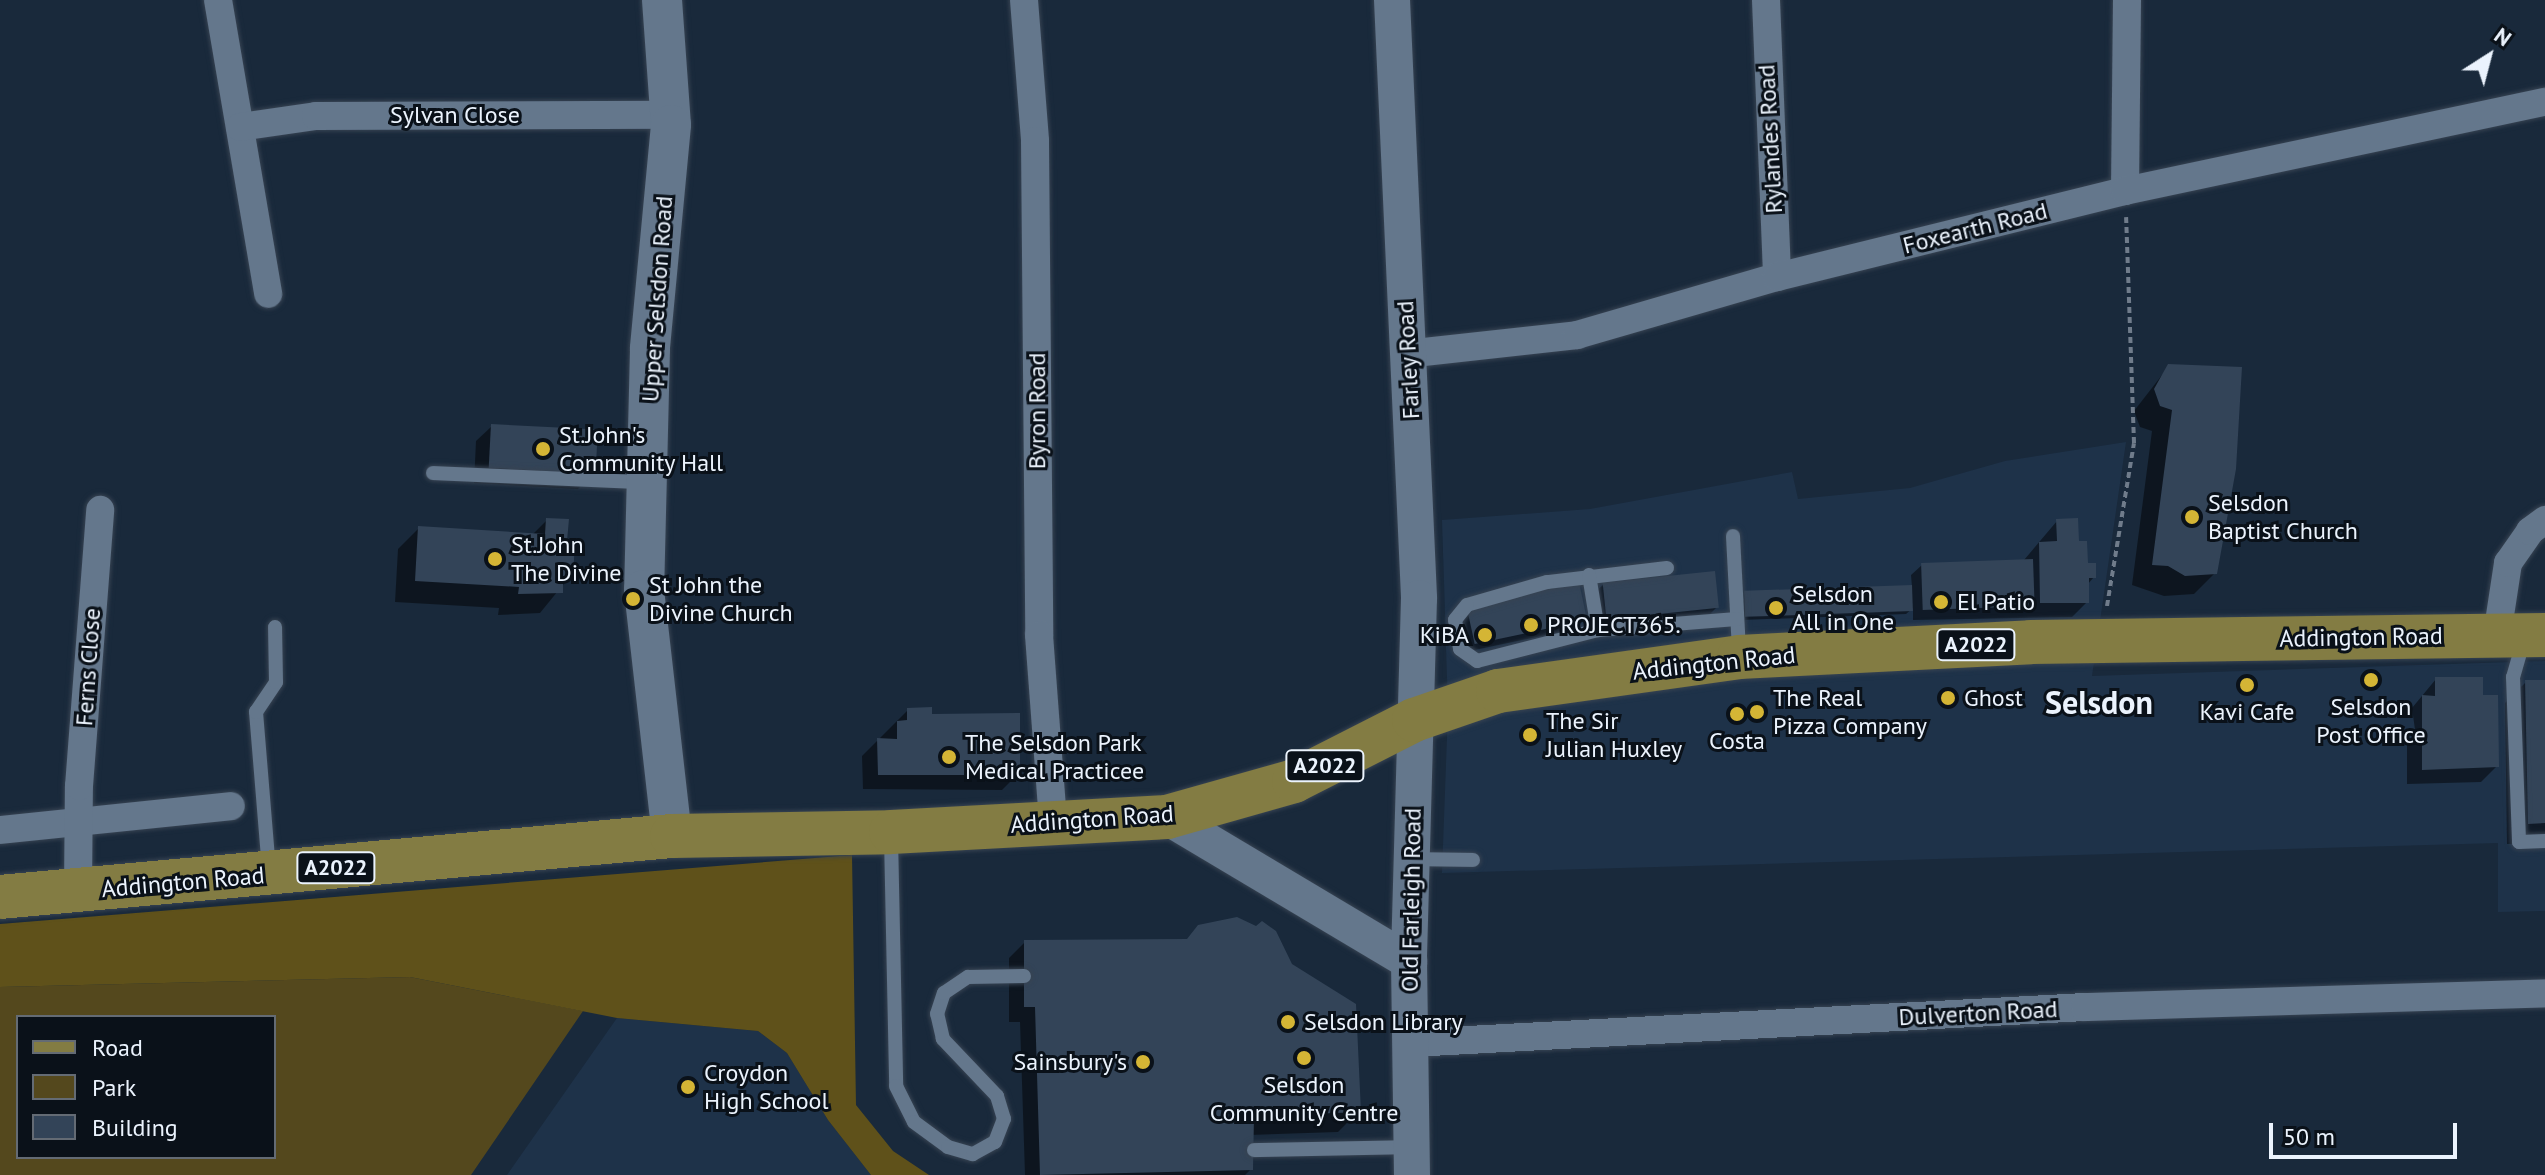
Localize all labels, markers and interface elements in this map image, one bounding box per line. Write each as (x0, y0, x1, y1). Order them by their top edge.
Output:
north arrow (2449, 16, 2529, 96)
text: N (2489, 21, 2517, 52)
street label: Rylandes Road (1752, 64, 1788, 214)
street label: Sylvan Close (390, 101, 520, 129)
street label: Upper Selsdon Road (635, 195, 679, 403)
street label: Foxearth Road (1900, 196, 2050, 260)
street label: Farley Road (1390, 300, 1426, 420)
street label: Byron Road (1023, 353, 1051, 469)
place label: St.John's Community Hall (559, 421, 724, 477)
marker: St.John's Community Hall (534, 440, 552, 458)
place label: Selsdon Baptist Church (2208, 489, 2358, 545)
marker: Selsdon Baptist Church (2183, 508, 2201, 526)
place label: St.John The Divine (511, 531, 621, 587)
marker: St.John The Divine (486, 550, 504, 568)
place label: St John the Divine Church (649, 571, 793, 627)
place label: Selsdon All in One (1792, 580, 1894, 636)
place label: El Patio (1957, 588, 2035, 616)
marker: St John the Divine Church (624, 590, 642, 608)
marker: El Patio (1932, 593, 1950, 611)
marker: Selsdon All in One (1767, 599, 1785, 617)
street label: Ferns Close (70, 607, 106, 727)
place label: PROJECT365. (1547, 611, 1681, 639)
marker: PROJECT365. (1522, 616, 1540, 634)
place label: KiBA (1420, 621, 1469, 649)
street label: Addington Road (2279, 621, 2443, 653)
marker: KiBA (1476, 626, 1494, 644)
road number: A2022 (1936, 627, 2016, 663)
street label: Addington Road (1631, 640, 1797, 686)
marker: Selsdon Post Office (2362, 671, 2380, 689)
marker: Kavi Cafe (2238, 676, 2256, 694)
district label: Selsdon (2045, 683, 2153, 721)
place label: The Real Pizza Company (1773, 684, 1927, 740)
place label: Ghost (1964, 684, 2023, 712)
marker: Ghost (1939, 689, 1957, 707)
place label: Selsdon Post Office (2316, 693, 2426, 749)
place label: Kavi Cafe (2199, 698, 2295, 726)
marker: The Real Pizza Company (1748, 703, 1766, 721)
marker: Costa (1728, 705, 1746, 723)
place label: The Sir Julian Huxley (1546, 707, 1682, 763)
marker: The Sir Julian Huxley (1521, 726, 1539, 744)
place label: Costa (1709, 727, 1765, 755)
place label: The Selsdon Park Medical Practicee (965, 729, 1144, 785)
marker: The Selsdon Park Medical Practicee (940, 748, 958, 766)
road number: A2022 (1285, 748, 1365, 784)
street label: Addington Road (1009, 799, 1175, 839)
street label: Old Farleigh Road (1395, 808, 1427, 992)
road number: A2022 (296, 850, 376, 886)
street label: Addington Road (100, 861, 266, 903)
street label: Dulverton Road (1898, 994, 2058, 1032)
place label: Selsdon Library (1304, 1008, 1463, 1036)
marker: Selsdon Library (1279, 1013, 1297, 1031)
legend (16, 1015, 276, 1159)
text: Road (92, 1032, 143, 1063)
place label: Sainsbury's (1014, 1048, 1127, 1076)
marker: Selsdon Community Centre (1295, 1049, 1313, 1067)
marker: Sainsbury's (1134, 1053, 1152, 1071)
place label: Croydon High School (704, 1059, 828, 1115)
place label: Selsdon Community Centre (1209, 1071, 1399, 1127)
text: Park (92, 1072, 136, 1103)
marker: Croydon High School (679, 1078, 697, 1096)
scale bar (2273, 1107, 2461, 1157)
text: Building (92, 1112, 178, 1143)
text: 50 m (2283, 1121, 2335, 1152)

